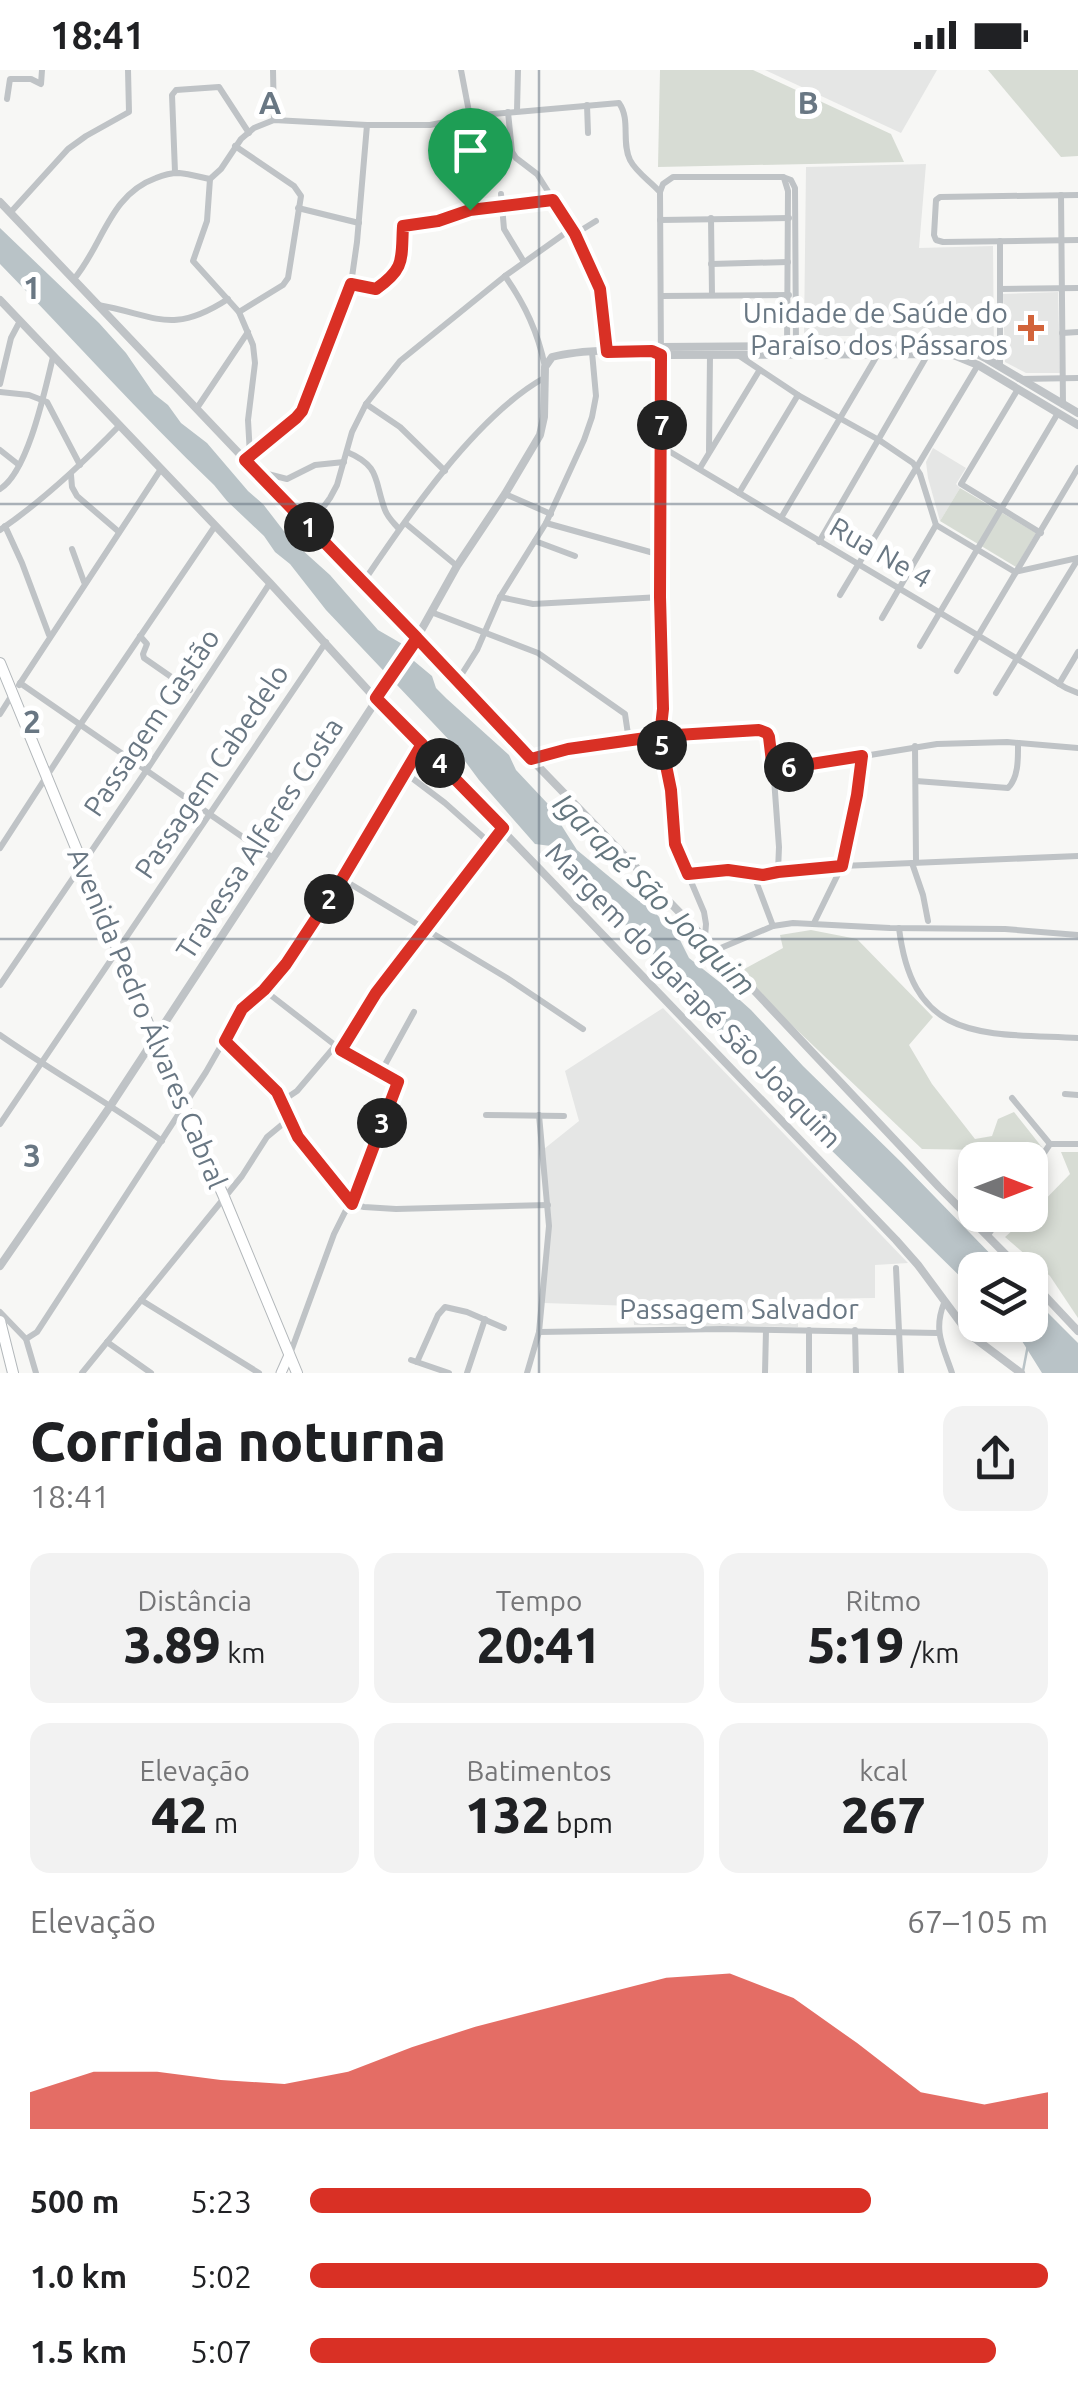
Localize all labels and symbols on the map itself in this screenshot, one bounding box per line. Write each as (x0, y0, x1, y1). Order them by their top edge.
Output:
text: A (259, 84, 282, 120)
text: B (797, 84, 819, 120)
pin (428, 108, 513, 211)
text: 1 (23, 269, 41, 305)
place label: Unidade de Saúde do Paraíso dos Pássaros (743, 297, 1008, 360)
marker: Unidade de Saúde do Paraíso dos Pássaros (1018, 315, 1044, 341)
pin: 7 (637, 400, 687, 450)
pin: 1 (284, 502, 334, 552)
street label: Rua Ne 4 (825, 511, 937, 593)
street label: Passagem Gastão (77, 623, 225, 821)
street label: Passagem Cabedelo (128, 658, 294, 884)
text: 2 (23, 703, 41, 739)
street label: Travessa Alferes Costa (169, 712, 349, 964)
pin: 5 (637, 720, 687, 770)
pin: 4 (415, 738, 465, 788)
pin: 6 (764, 742, 814, 792)
water label: Igarapé São Joaquim (547, 786, 763, 1002)
street label: Margem do Igarapé São Joaquim (540, 836, 848, 1154)
street label: Avenida Pedro Álvares Cabral (62, 843, 235, 1193)
pin: 2 (304, 874, 354, 924)
pin: 3 (357, 1098, 407, 1148)
text: 3 (23, 1137, 41, 1173)
north arrow (958, 1142, 1048, 1232)
street label: Passagem Salvador (619, 1293, 859, 1324)

